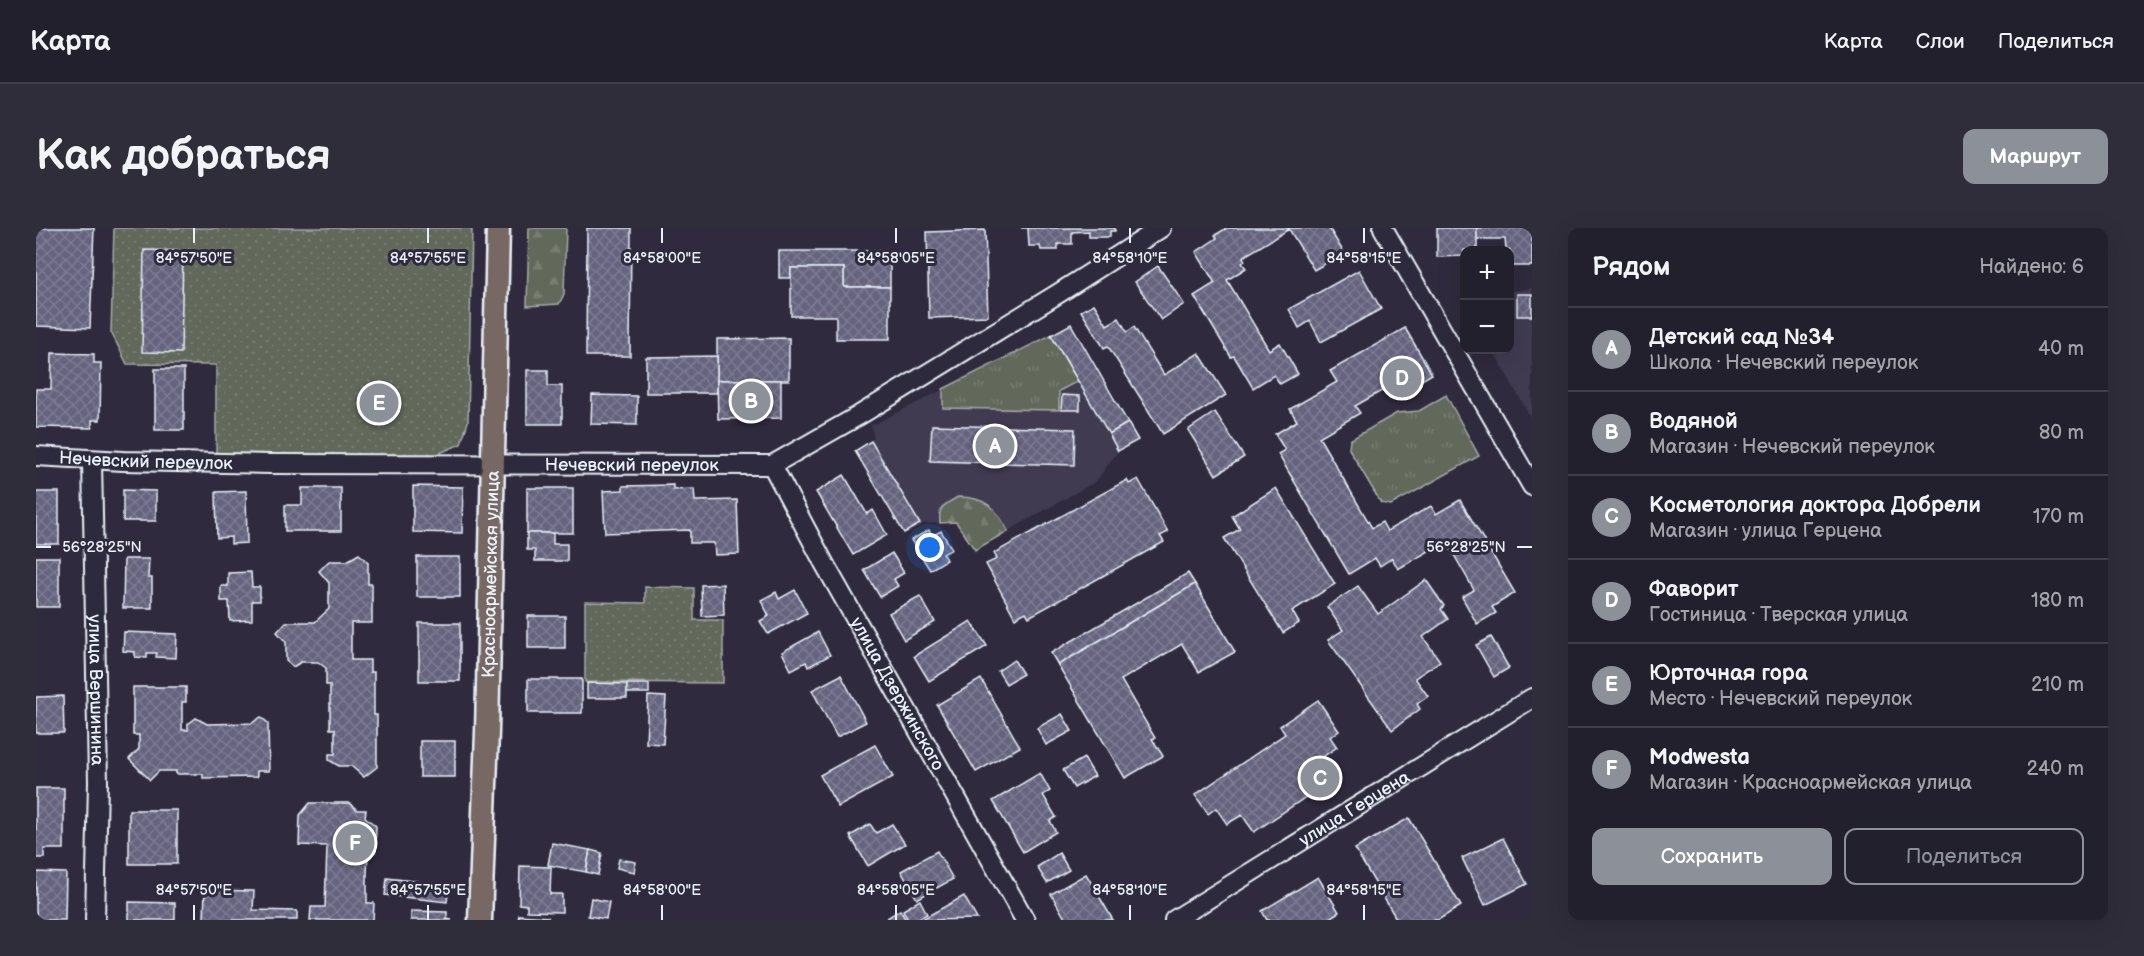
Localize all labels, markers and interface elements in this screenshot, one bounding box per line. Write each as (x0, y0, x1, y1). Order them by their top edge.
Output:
text: Карта (30, 25, 110, 58)
text: Карта (1824, 29, 1883, 54)
text: Слои (1916, 29, 1965, 54)
text: Поделиться (1998, 29, 2114, 54)
button: Маршрут (1963, 129, 2108, 184)
text: Как добраться (36, 131, 331, 182)
map controls (1460, 246, 1514, 354)
button: + (1460, 246, 1514, 300)
text: 84°57'50"E (156, 249, 232, 268)
text: 84°57'55"E (390, 249, 466, 268)
text: 84°58'00"E (623, 249, 701, 268)
text: 84°58'05"E (857, 249, 935, 268)
text: 84°58'10"E (1092, 249, 1168, 268)
text: 84°58'15"E (1327, 249, 1402, 268)
text: Рядом (1592, 252, 1670, 283)
text: Найдено: 6 (1979, 255, 2084, 279)
button: − (1460, 300, 1514, 354)
text: Детский сад №34 (1649, 324, 1834, 351)
text: A (1605, 337, 1618, 361)
text: 40 m (2038, 337, 2084, 361)
text: Школа · Нечевский переулок (1649, 351, 1918, 375)
pin: D (1382, 356, 1422, 400)
pin: B (732, 378, 770, 423)
pin: E (360, 380, 398, 426)
text: Водяной (1649, 408, 1738, 435)
text: B (1604, 421, 1619, 445)
text: 80 m (2039, 421, 2084, 445)
pin: A (976, 424, 1014, 468)
text: Магазин · Нечевский переулок (1649, 435, 1935, 459)
street label: Нечевский переулок (58, 447, 233, 474)
street label: Нечевский переулок (545, 454, 719, 475)
street label: Красноармейская улица (478, 470, 503, 678)
text: Косметология доктора Добрели (1649, 492, 1981, 519)
text: C (1604, 505, 1619, 529)
text: 170 m (2033, 505, 2084, 529)
text: Магазин · улица Герцена (1649, 519, 1882, 543)
your location (915, 533, 944, 562)
text: 56°28'25"N (62, 538, 142, 557)
text: 56°28'25"N (1426, 538, 1506, 557)
text: Фаворит (1649, 576, 1739, 603)
text: D (1605, 589, 1618, 613)
text: 180 m (2031, 589, 2084, 613)
text: Гостиница · Тверская улица (1649, 603, 1908, 627)
street label: улица Вершинина (84, 614, 108, 766)
street label: улица Дзержинского (846, 614, 949, 774)
text: Юрточная гора (1649, 660, 1808, 687)
text: E (1605, 673, 1618, 697)
text: 210 m (2031, 673, 2084, 697)
text: Место · Нечевский переулок (1649, 687, 1912, 711)
text: Modwesta (1649, 744, 1750, 771)
pin: C (1300, 756, 1340, 800)
text: F (1605, 757, 1618, 781)
text: 240 m (2027, 757, 2084, 781)
street label: улица Герцена (1295, 766, 1414, 850)
text: Магазин · Красноармейская улица (1649, 771, 1972, 795)
pin: F (336, 820, 374, 866)
button: Сохранить (1592, 828, 1832, 885)
button: Поделиться (1844, 828, 2084, 885)
text: 84°57'50"E (156, 881, 232, 900)
text: 84°57'55"E (390, 881, 466, 900)
text: 84°58'00"E (623, 881, 701, 900)
text: 84°58'05"E (857, 881, 935, 900)
text: 84°58'10"E (1092, 881, 1168, 900)
text: 84°58'15"E (1327, 881, 1402, 900)

